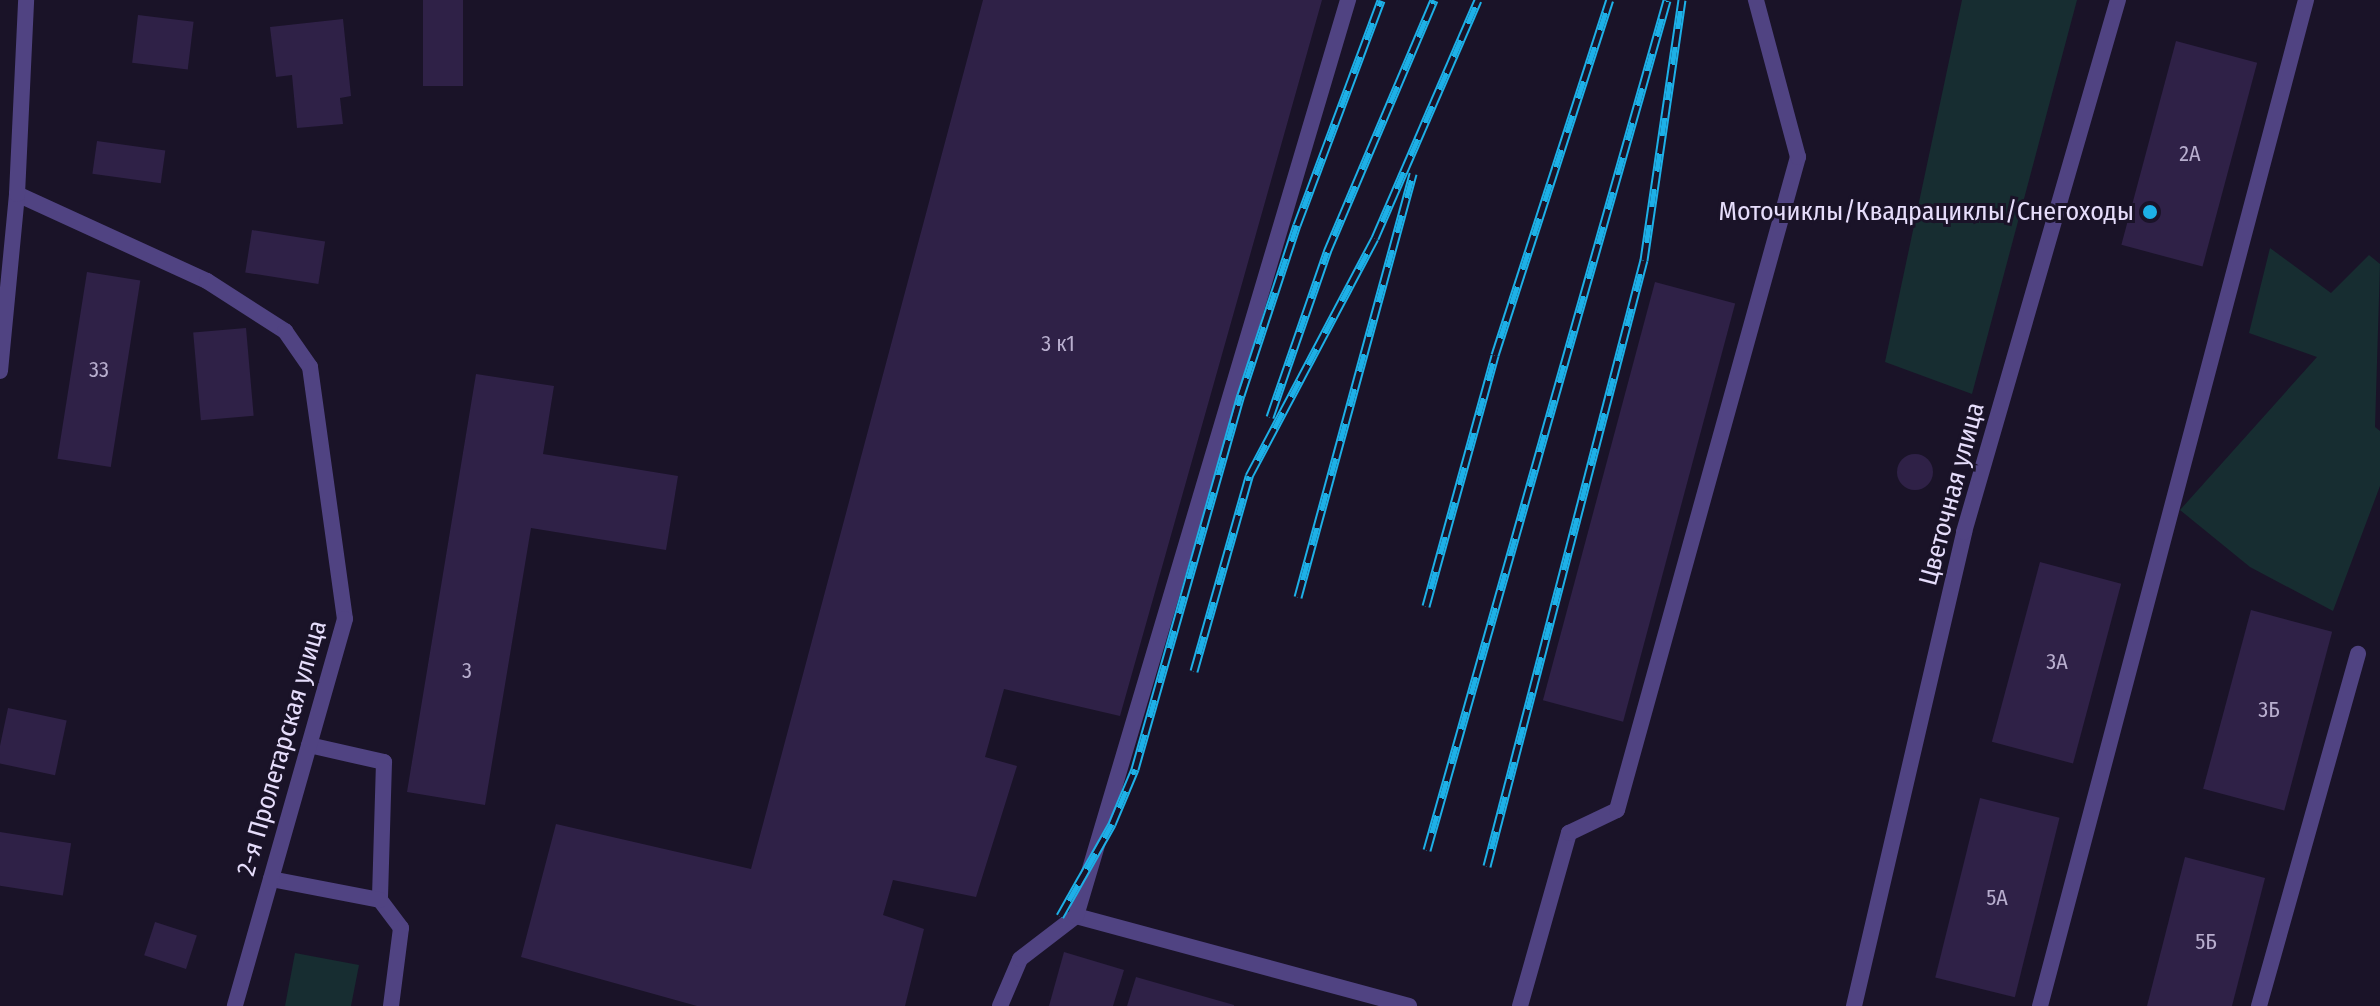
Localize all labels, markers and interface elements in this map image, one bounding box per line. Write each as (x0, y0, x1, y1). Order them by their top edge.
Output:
house number: 2А (2179, 141, 2201, 167)
place label: Моточиклы/Квадрациклы/Снегоходы (1719, 196, 2134, 228)
marker: Моточиклы/Квадрациклы/Снегоходы (2141, 203, 2159, 221)
house number: 3 к1 (1041, 331, 1075, 357)
house number: 33 (89, 357, 109, 383)
street label: Цветочная улица (1913, 399, 1991, 589)
street label: 2-я Пролетарская улица (231, 617, 333, 879)
house number: 3А (2046, 649, 2068, 675)
house number: 3 (462, 658, 472, 684)
house number: 3Б (2258, 697, 2280, 723)
house number: 5А (1986, 885, 2008, 911)
house number: 5Б (2195, 929, 2217, 955)

